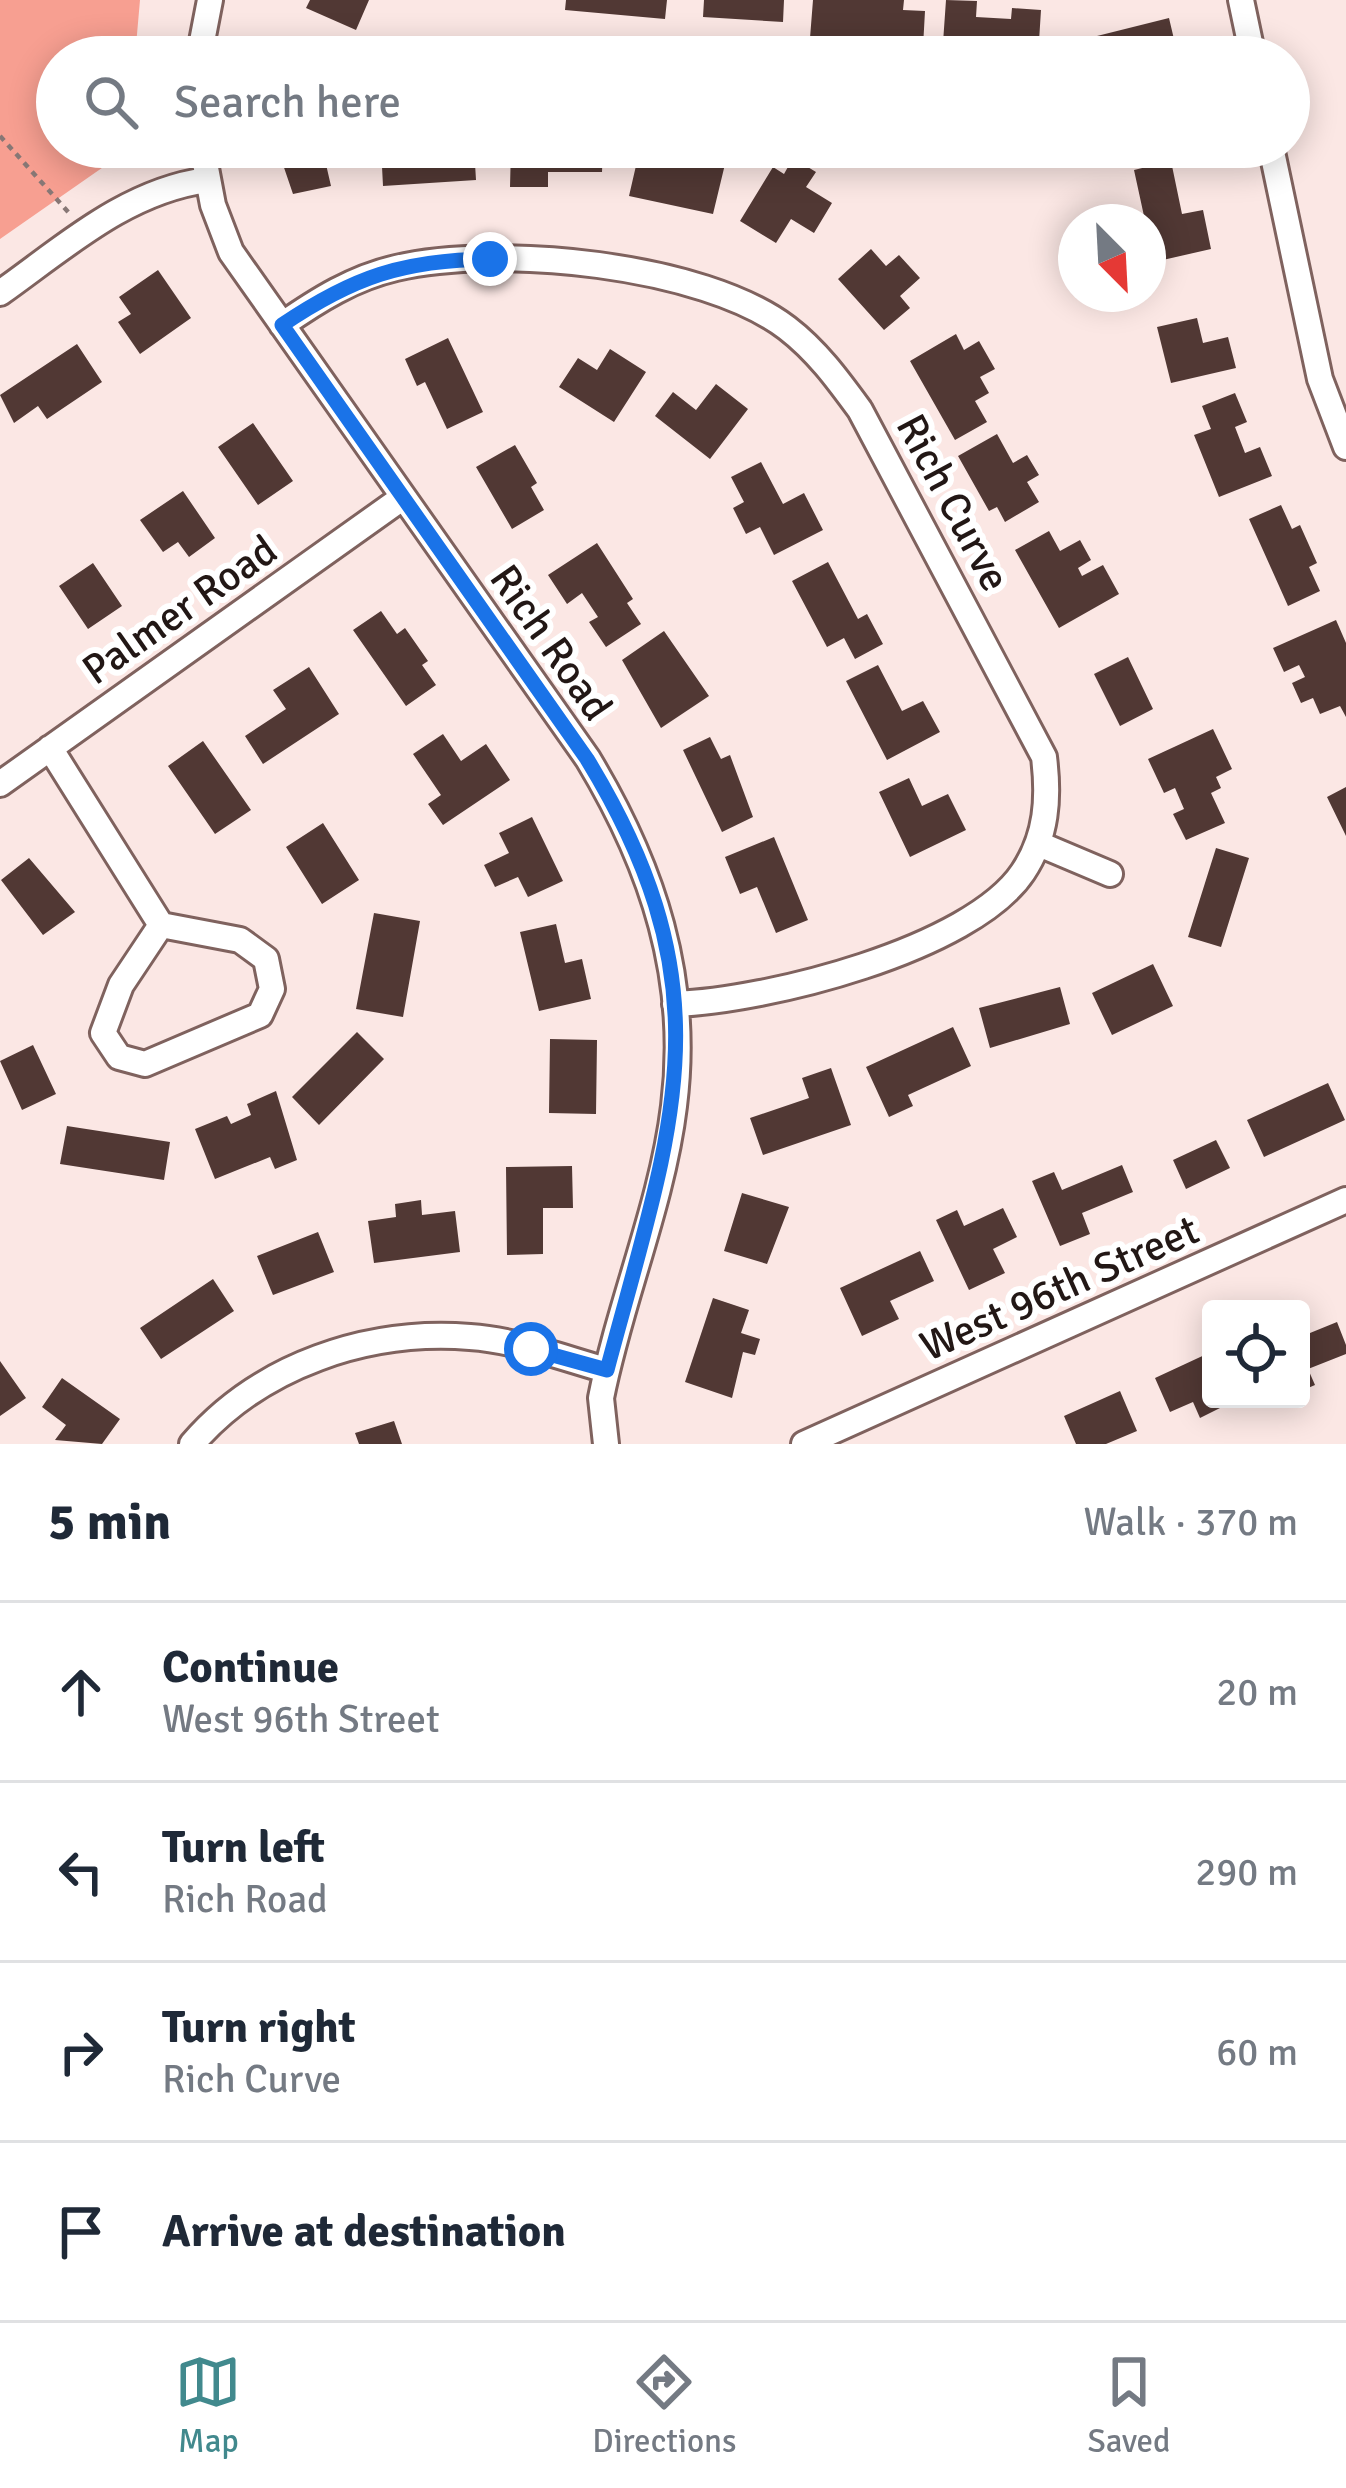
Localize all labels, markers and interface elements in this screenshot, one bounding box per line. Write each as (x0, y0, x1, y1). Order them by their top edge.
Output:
search box (36, 36, 1310, 168)
icon: search (78, 69, 144, 135)
text: Search here (174, 75, 401, 130)
north arrow (1058, 204, 1166, 312)
route end (463, 232, 517, 286)
street label: Rich Curve (885, 406, 1020, 600)
street label: Palmer Road (73, 525, 287, 696)
street label: Rich Road (479, 555, 623, 731)
street label: West 96th Street (913, 1204, 1207, 1372)
map controls (1202, 1300, 1310, 1408)
button: locate (1202, 1300, 1310, 1408)
route start (504, 1322, 558, 1376)
text: 5 min (48, 1491, 171, 1554)
text: Walk · 370 m (1084, 1498, 1298, 1546)
text: Continue (162, 1640, 339, 1695)
icon: ahead (48, 1659, 114, 1725)
text: 20 m (1216, 1668, 1298, 1716)
text: West 96th Street (162, 1695, 440, 1743)
text: Turn left (162, 1820, 325, 1875)
icon: left (48, 1839, 114, 1905)
text: 290 m (1195, 1848, 1298, 1896)
text: Rich Road (162, 1875, 328, 1923)
text: Turn right (162, 2000, 356, 2055)
icon: right (48, 2019, 114, 2085)
text: 60 m (1216, 2028, 1298, 2076)
text: Rich Curve (162, 2055, 341, 2103)
icon: arrive (48, 2199, 114, 2265)
text: Arrive at destination (162, 2204, 566, 2259)
tab: Map (175, 2349, 241, 2462)
tab: Directions (592, 2349, 737, 2462)
tab: Saved (1087, 2349, 1171, 2462)

